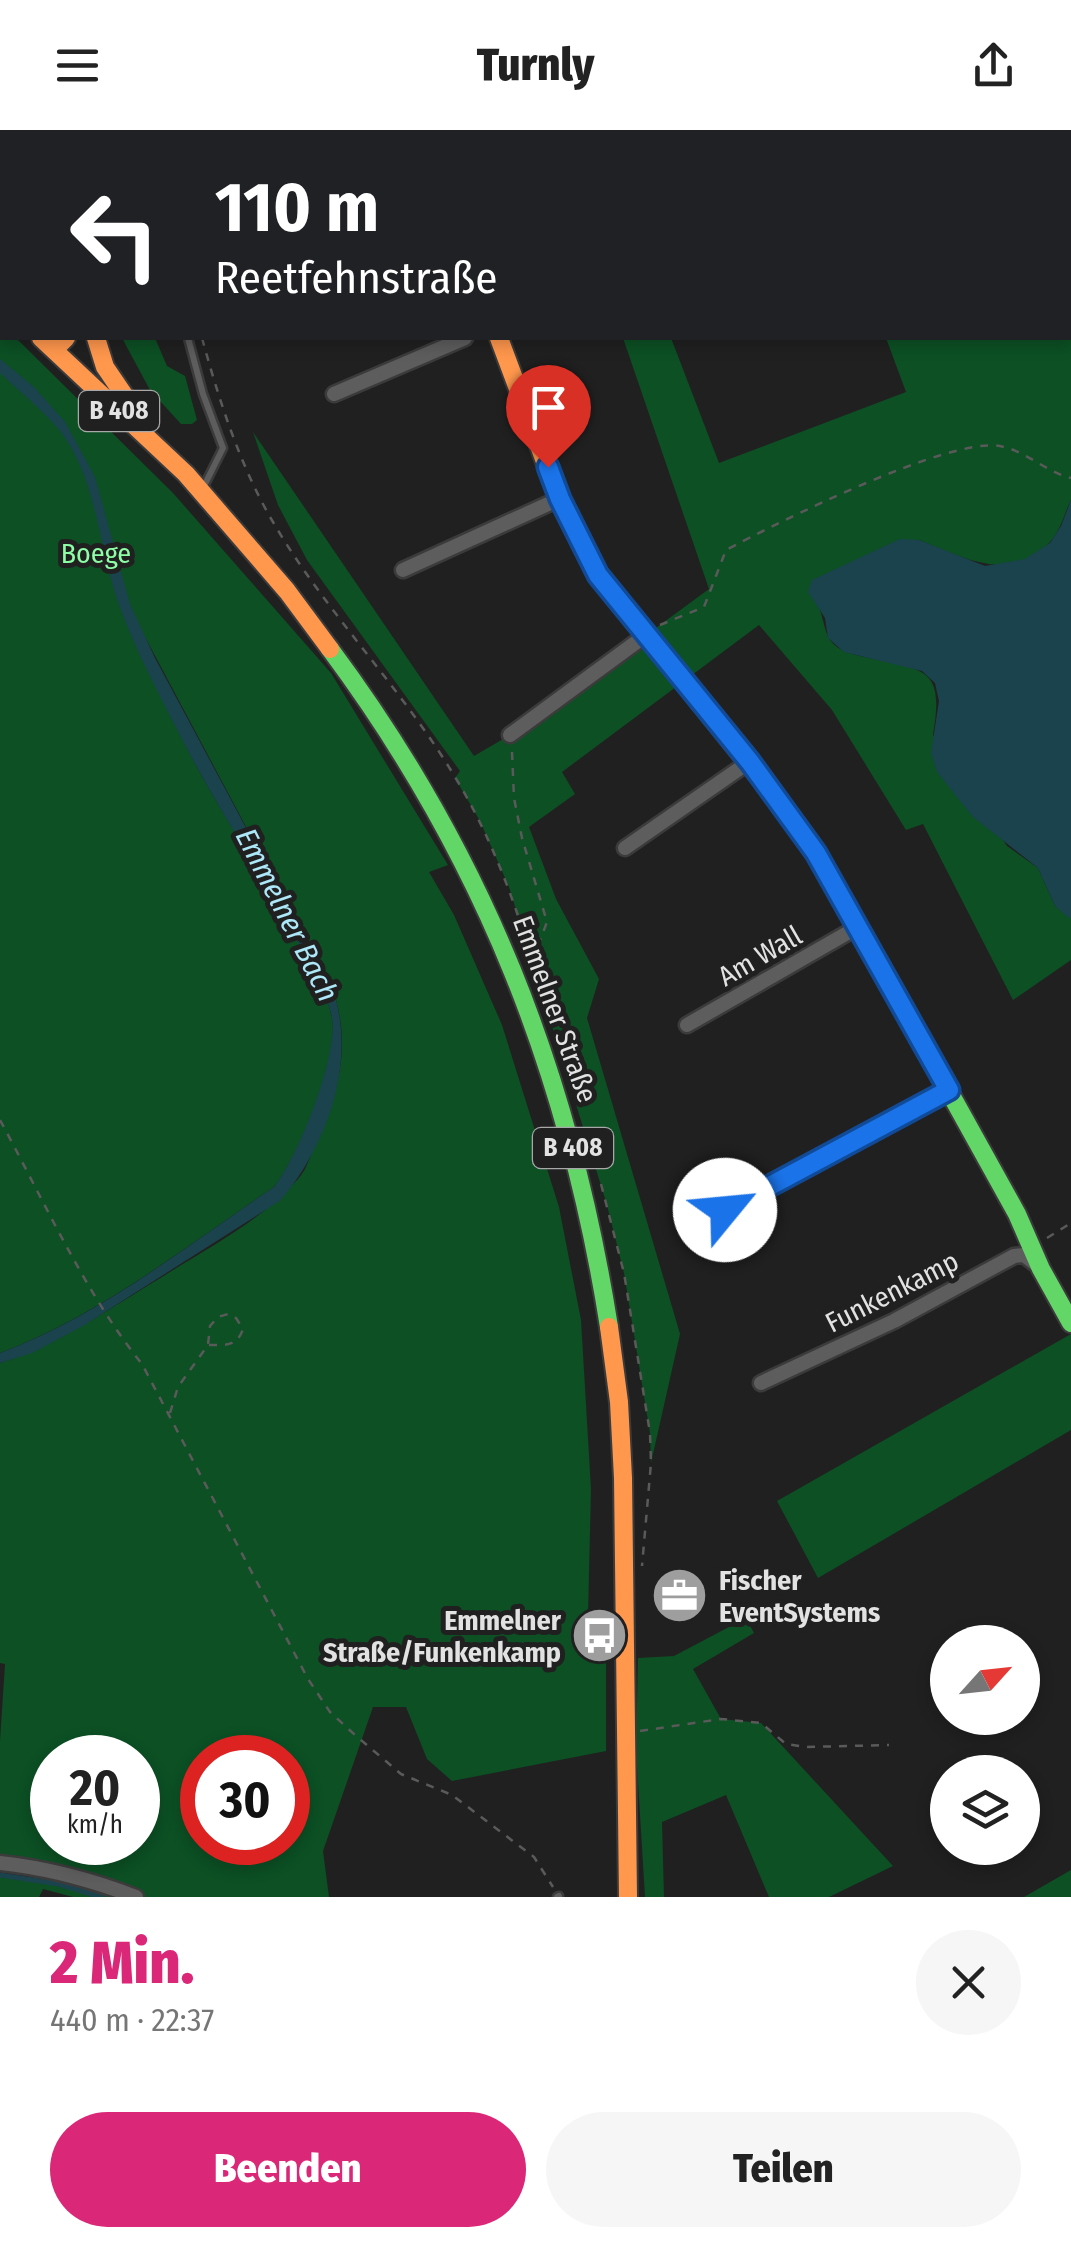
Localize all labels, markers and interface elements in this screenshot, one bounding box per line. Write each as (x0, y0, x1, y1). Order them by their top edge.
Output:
icon: menu (50, 38, 105, 93)
text: Turnly (477, 38, 594, 92)
icon: share (966, 38, 1021, 93)
text: 110 m (215, 166, 379, 250)
icon: left (50, 170, 180, 300)
text: Reetfehnstraße (215, 251, 498, 305)
pin (506, 365, 591, 468)
icon: arrive (521, 380, 576, 435)
road number: B 408 (79, 391, 159, 431)
park label: Boege (61, 537, 131, 570)
water label: Emmelner Bach (228, 822, 346, 1008)
street label: Emmelner Straße (506, 911, 604, 1107)
street label: Am Wall (712, 919, 808, 993)
road number: B 408 (533, 1128, 613, 1168)
position arrow (673, 1158, 777, 1262)
street label: Funkenkamp (820, 1244, 964, 1340)
place label: Fischer EventSystems (719, 1564, 880, 1629)
office icon: Fischer EventSystems (650, 1566, 710, 1626)
place label: Emmelner Straße/Funkenkamp (323, 1604, 562, 1669)
bus stop icon: Emmelner Straße/Funkenkamp (570, 1606, 630, 1666)
north arrow (930, 1625, 1040, 1735)
map controls (930, 1625, 1040, 1865)
speed limit sign: 30 (180, 1735, 310, 1865)
button: layers (930, 1755, 1040, 1865)
text: 20 (70, 1758, 120, 1818)
text: km/h (67, 1810, 123, 1840)
text: 2 Min. (50, 1927, 194, 1999)
button: close (916, 1930, 1021, 2035)
text: 440 m · 22:37 (50, 2001, 214, 2039)
button: Beenden (50, 2112, 526, 2227)
button: Teilen (546, 2112, 1021, 2227)

